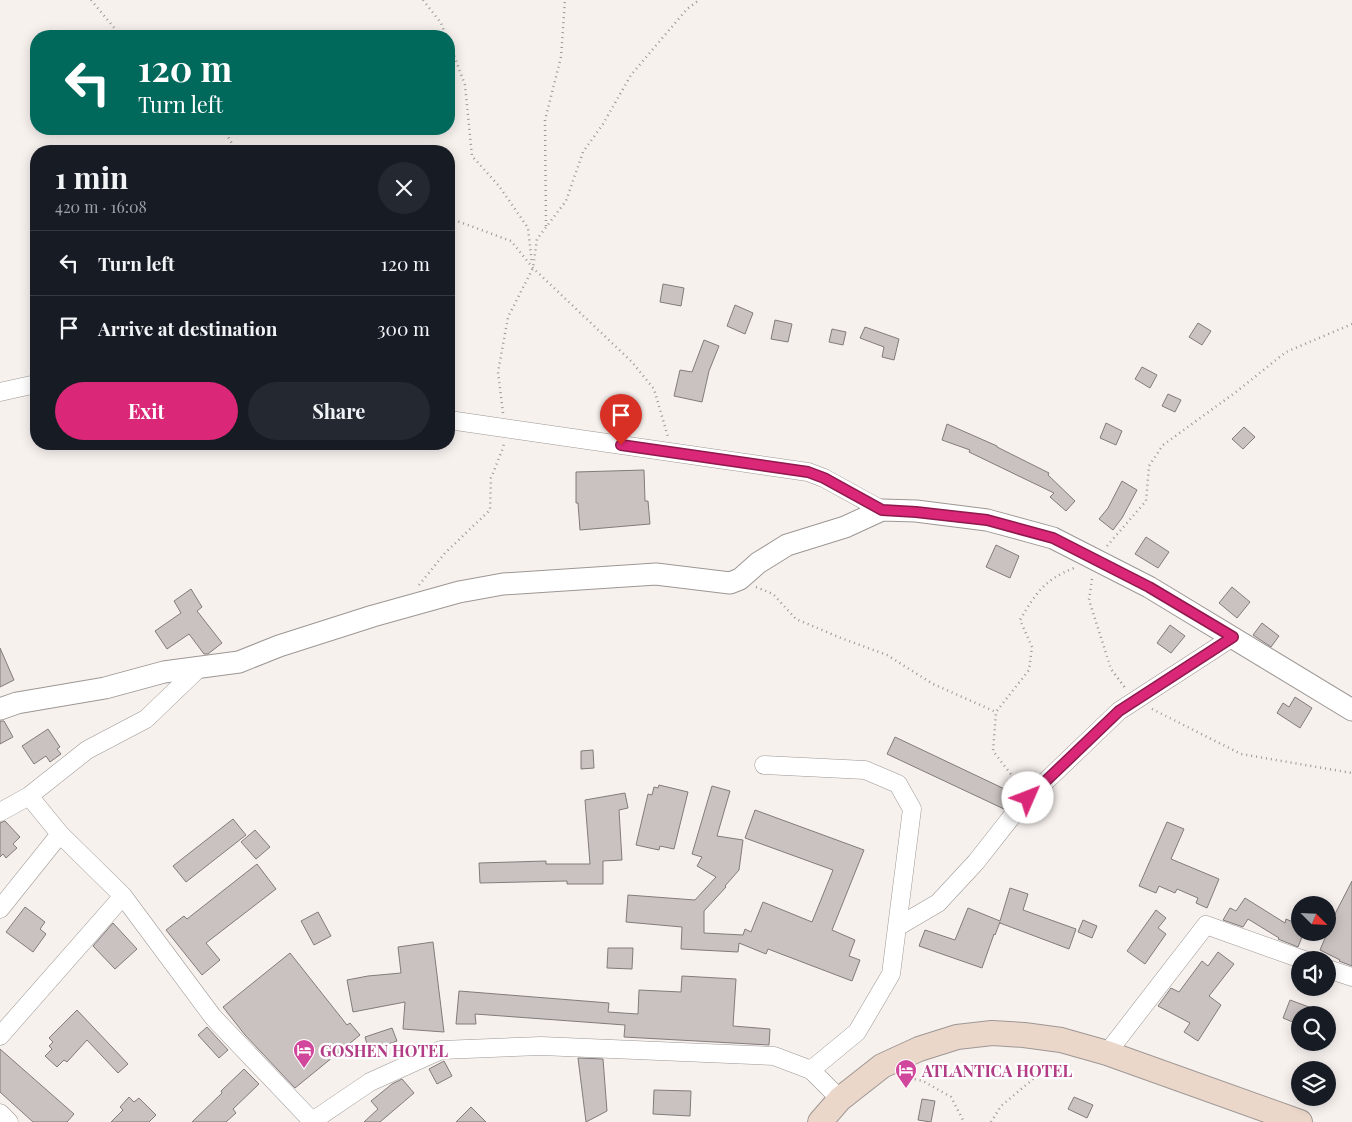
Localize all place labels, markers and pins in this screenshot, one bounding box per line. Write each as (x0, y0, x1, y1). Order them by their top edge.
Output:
pin (600, 394, 642, 445)
hotel icon: GOSHEN HOTEL (292, 1038, 316, 1069)
place label: GOSHEN HOTEL (320, 1040, 448, 1061)
hotel icon: ATLANTICA HOTEL (894, 1058, 918, 1089)
place label: ATLANTICA HOTEL (921, 1060, 1072, 1081)

